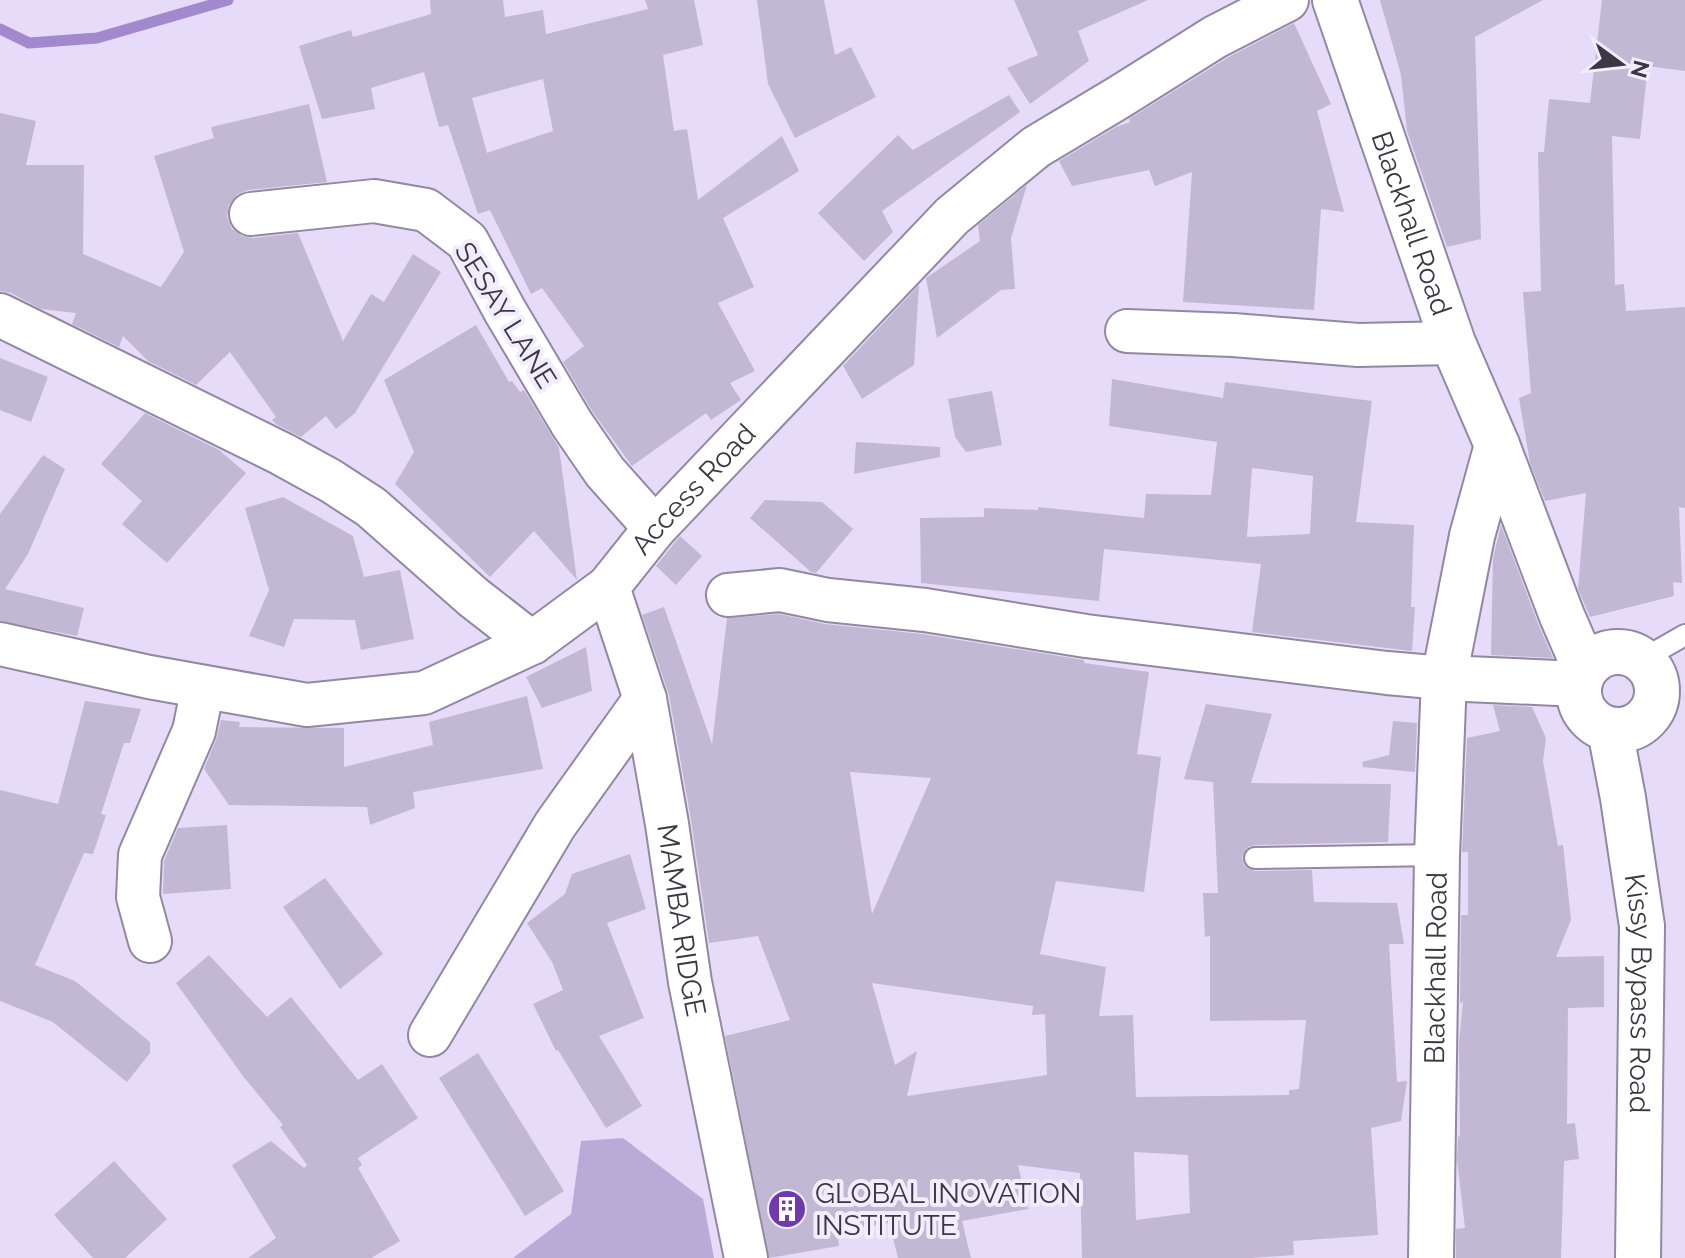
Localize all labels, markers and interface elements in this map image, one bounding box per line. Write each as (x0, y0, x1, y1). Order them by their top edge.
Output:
north arrow (1581, 24, 1661, 104)
text: N (1626, 58, 1655, 81)
street label: Blackhall Road (1364, 127, 1458, 320)
street label: SESAY LANE (448, 236, 563, 394)
street label: Access Road (624, 417, 762, 561)
street label: MAMBA RIDGE (650, 822, 713, 1019)
street label: Blackhall Road (1418, 872, 1454, 1064)
street label: Kissy Bypass Road (1617, 872, 1658, 1114)
place label: GLOBAL INOVATION INSTITUTE (815, 1177, 1081, 1242)
building icon: GLOBAL INOVATION INSTITUTE (766, 1188, 808, 1230)

